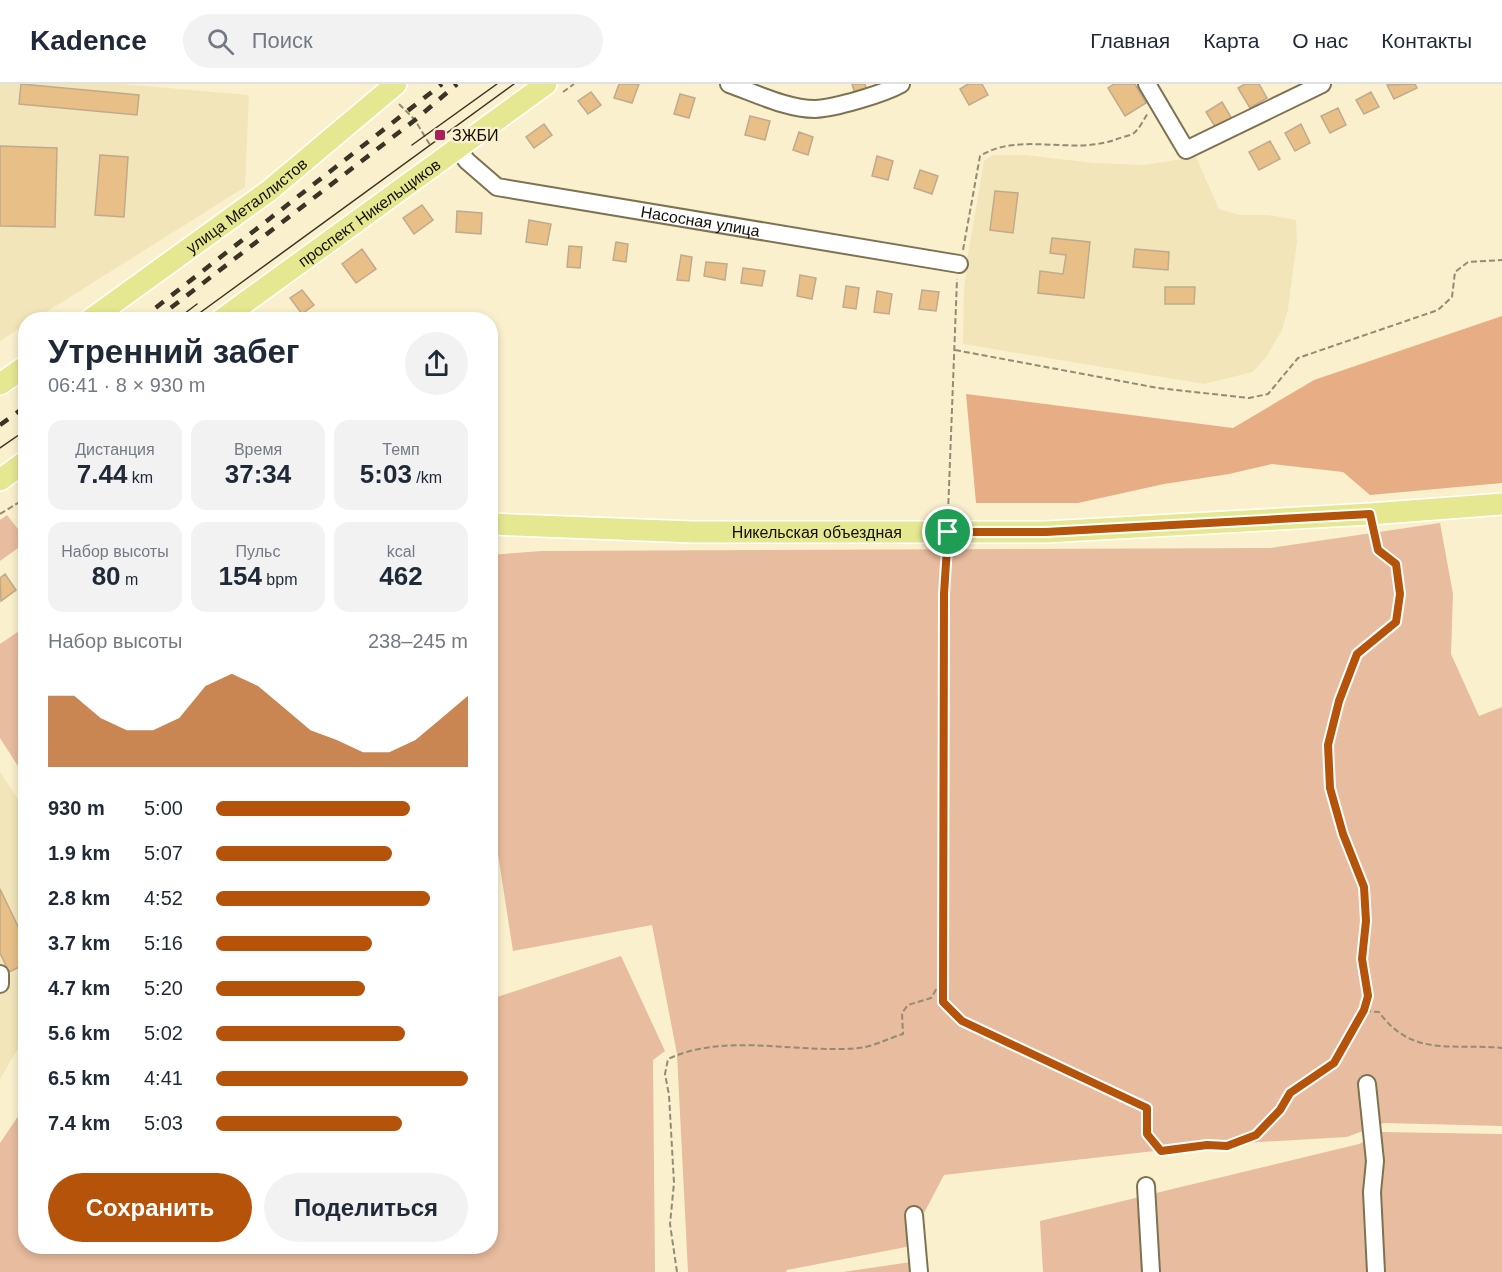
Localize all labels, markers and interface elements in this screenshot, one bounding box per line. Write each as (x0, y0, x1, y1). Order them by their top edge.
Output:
search box (183, 14, 603, 68)
text: Kadence (30, 25, 147, 56)
icon: search (204, 25, 237, 58)
text: Поиск (252, 28, 313, 53)
text: Главная (1090, 29, 1170, 52)
text: Карта (1203, 29, 1259, 52)
text: О нас (1292, 29, 1348, 52)
text: Контакты (1381, 29, 1472, 52)
place label: ЗЖБИ (452, 127, 498, 144)
marker: ЗЖБИ (433, 128, 447, 142)
street label: улица Металлистов (183, 154, 310, 256)
street label: проспект Никельщиков (295, 155, 443, 270)
street label: Насосная улица (640, 203, 761, 239)
button: share (405, 332, 468, 395)
text: Утренний забег (48, 333, 300, 370)
text: 06:41 · 8 × 930 m (48, 374, 205, 396)
text: Дистанция (75, 441, 155, 458)
text: Время (234, 441, 282, 458)
text: Темп (382, 441, 420, 458)
text: 7.44 (77, 459, 127, 489)
text: 37:34 (225, 459, 291, 489)
text: 5:03 (360, 459, 412, 489)
text: km (127, 469, 153, 486)
text: /km (412, 469, 442, 486)
pin (922, 506, 973, 557)
icon: arrive (931, 515, 964, 548)
street label: Никельская объездная (732, 524, 902, 541)
text: Набор высоты (61, 543, 169, 560)
text: Пульс (236, 543, 280, 560)
text: kcal (387, 543, 415, 560)
text: 80 (92, 561, 121, 591)
text: 154 (219, 561, 262, 591)
text: 462 (379, 561, 423, 591)
text: m (121, 571, 138, 588)
text: bpm (262, 571, 297, 588)
text: Набор высоты (48, 630, 182, 652)
text: 238–245 m (368, 630, 468, 652)
text: 930 m (48, 797, 105, 819)
text: 5:00 (144, 797, 183, 819)
text: 1.9 km (48, 842, 110, 864)
text: 5:07 (144, 842, 183, 864)
text: 2.8 km (48, 887, 110, 909)
text: 4:52 (144, 887, 183, 909)
text: 3.7 km (48, 932, 110, 954)
text: 5:16 (144, 932, 183, 954)
text: 4.7 km (48, 977, 110, 999)
text: 5:20 (144, 977, 183, 999)
text: 5.6 km (48, 1022, 110, 1044)
text: 5:02 (144, 1022, 183, 1044)
text: 6.5 km (48, 1067, 110, 1089)
text: 4:41 (144, 1067, 183, 1089)
text: 7.4 km (48, 1112, 110, 1134)
text: 5:03 (144, 1112, 183, 1134)
button: Сохранить (48, 1173, 252, 1242)
button: Поделиться (264, 1173, 468, 1242)

